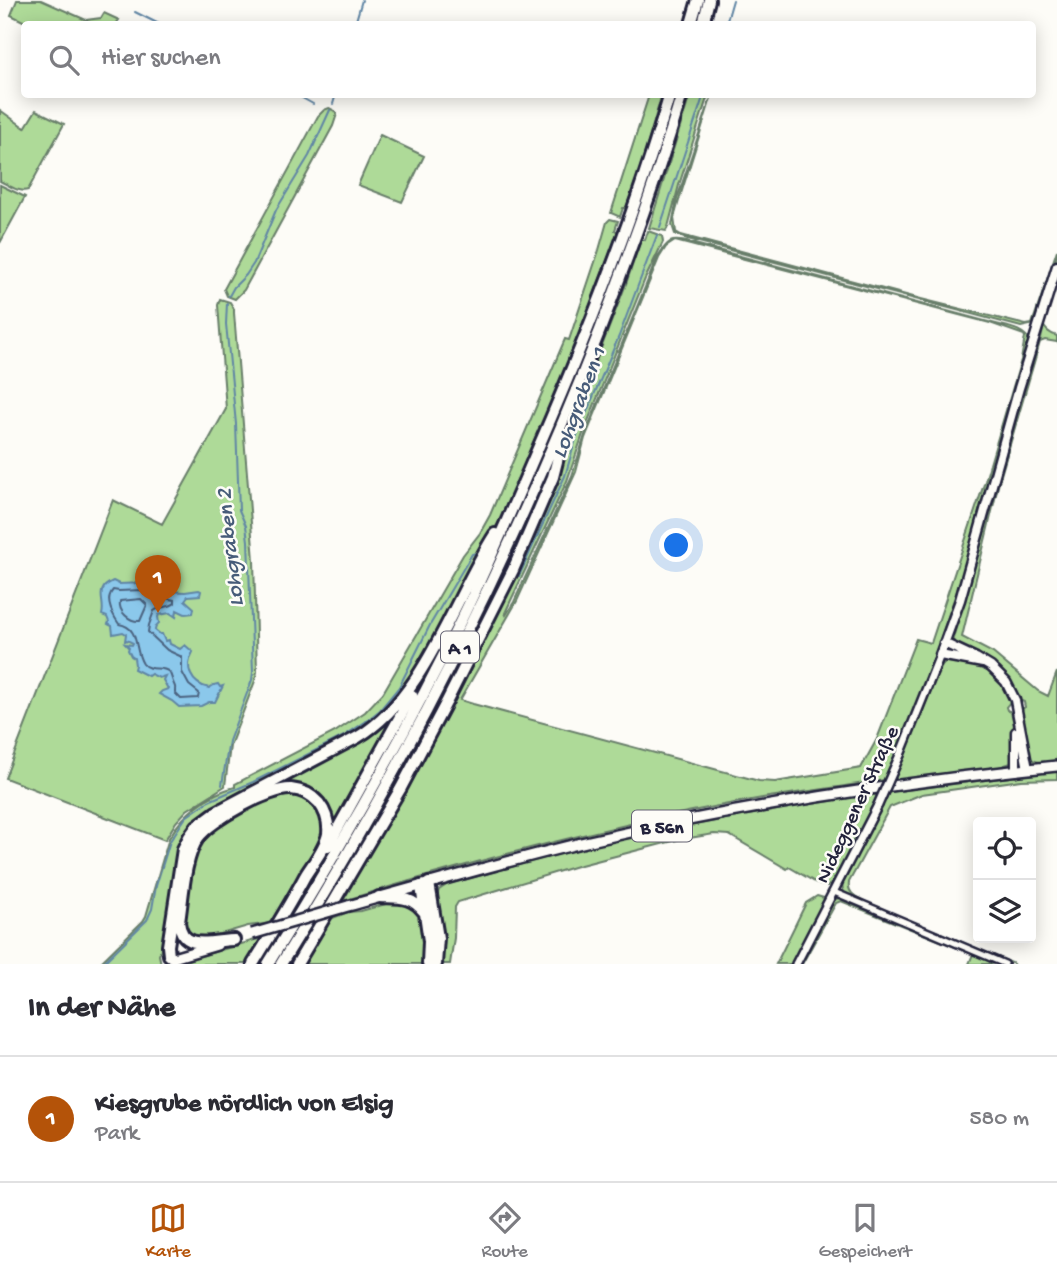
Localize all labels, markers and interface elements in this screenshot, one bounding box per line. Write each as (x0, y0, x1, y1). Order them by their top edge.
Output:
search box (21, 21, 1036, 98)
icon: search (45, 41, 83, 79)
text: Hier suchen (101, 44, 221, 75)
water label: Lohgraben 1 (547, 343, 614, 462)
water label: Lohgraben 2 (212, 487, 251, 608)
your location (659, 528, 693, 562)
pin: 1 (135, 555, 181, 613)
road number: A 1 (441, 632, 479, 662)
street label: Nideggener Straße (812, 722, 907, 888)
road number: B 56n (632, 810, 692, 842)
map controls (973, 817, 1036, 943)
button: locate (973, 817, 1036, 880)
button: layers (973, 880, 1036, 943)
text: In der Nähe (28, 992, 175, 1027)
text: Kiesgrube nördlich von Elsig (95, 1090, 393, 1121)
text: 1 (46, 1106, 56, 1133)
text: 580 m (969, 1106, 1029, 1133)
text: Park (95, 1121, 139, 1148)
tab: Karte (145, 1199, 191, 1264)
tab: Route (481, 1199, 528, 1264)
tab: Gespeichert (819, 1199, 912, 1264)

